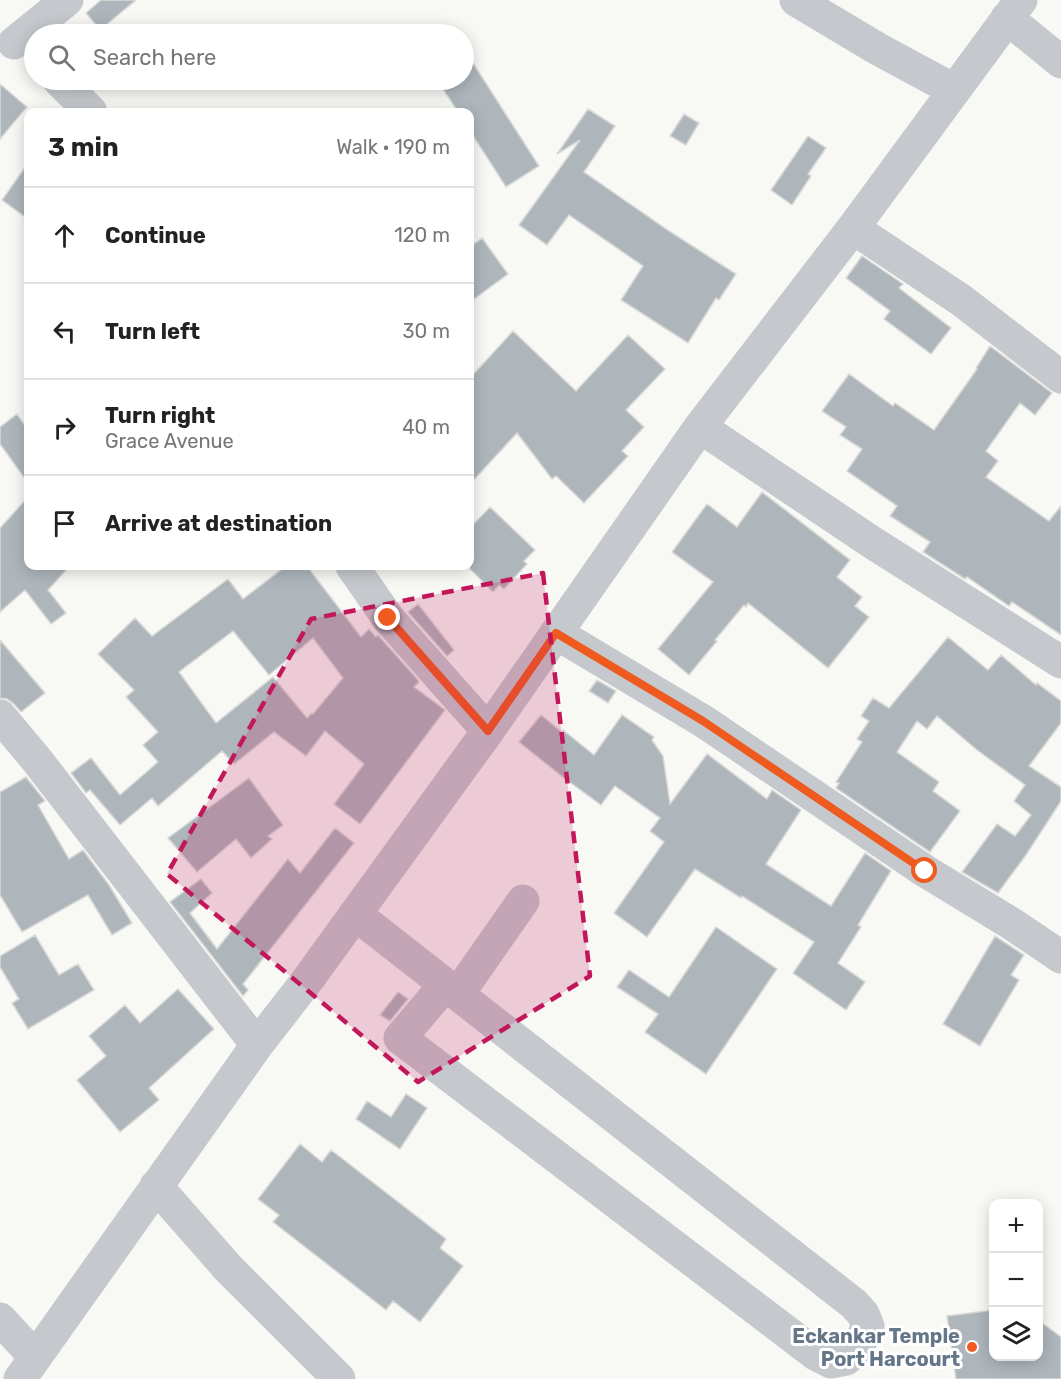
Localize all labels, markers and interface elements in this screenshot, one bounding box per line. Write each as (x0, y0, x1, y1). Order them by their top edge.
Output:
search box (24, 24, 474, 90)
icon: search (45, 41, 78, 74)
text: Search here (93, 44, 216, 71)
text: 3 min (48, 132, 119, 163)
text: Walk · 190 m (336, 135, 450, 159)
icon: ahead (48, 219, 81, 252)
text: Continue (105, 222, 206, 249)
text: 120 m (394, 223, 450, 247)
icon: left (48, 315, 81, 348)
text: Turn left (105, 318, 200, 345)
text: 30 m (403, 319, 450, 343)
text: Turn right (105, 402, 215, 429)
icon: right (48, 411, 81, 444)
text: 40 m (402, 415, 450, 439)
text: Grace Avenue (105, 429, 234, 453)
icon: arrive (48, 507, 81, 540)
text: Arrive at destination (105, 510, 332, 537)
route end (374, 604, 400, 630)
route start (911, 857, 937, 883)
map controls (989, 1199, 1043, 1361)
button: + (989, 1199, 1043, 1253)
button: − (989, 1253, 1043, 1307)
button: layers (989, 1307, 1043, 1361)
place label: Eckankar Temple Port Harcourt (792, 1324, 960, 1371)
marker: Eckankar Temple Port Harcourt (965, 1340, 979, 1354)

